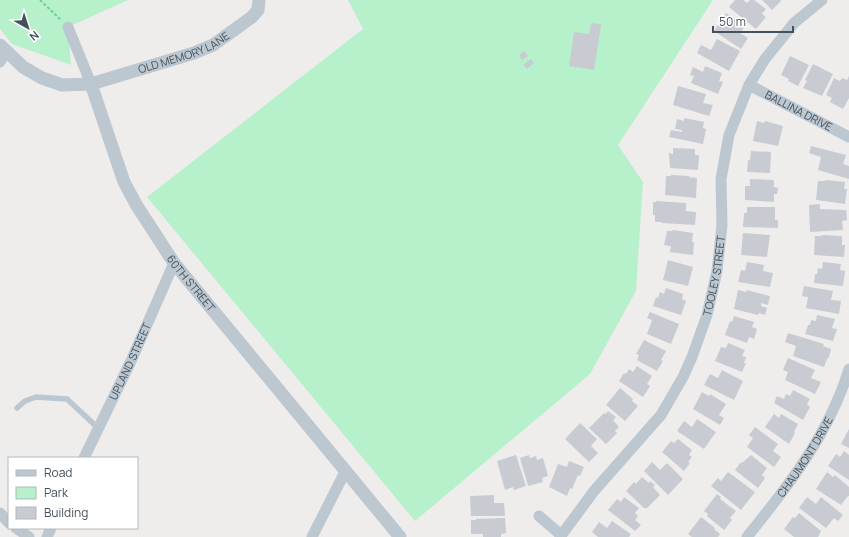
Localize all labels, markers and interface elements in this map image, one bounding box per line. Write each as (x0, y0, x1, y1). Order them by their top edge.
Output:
north arrow (8, 8, 48, 48)
scale bar (713, 8, 793, 34)
text: 50 m (719, 13, 746, 30)
text: N (27, 28, 42, 45)
street label: OLD MEMORY LANE (136, 28, 232, 76)
street label: BALLINA DRIVE (763, 87, 835, 134)
street label: TOOLEY STREET (699, 234, 728, 317)
street label: 60TH STREET (164, 252, 219, 315)
street label: UPLAND STREET (105, 320, 154, 402)
street label: CHAUMONT DRIVE (773, 414, 836, 500)
legend (8, 457, 138, 529)
text: Road (44, 464, 72, 481)
text: Park (44, 484, 69, 501)
text: Building (44, 504, 88, 521)

